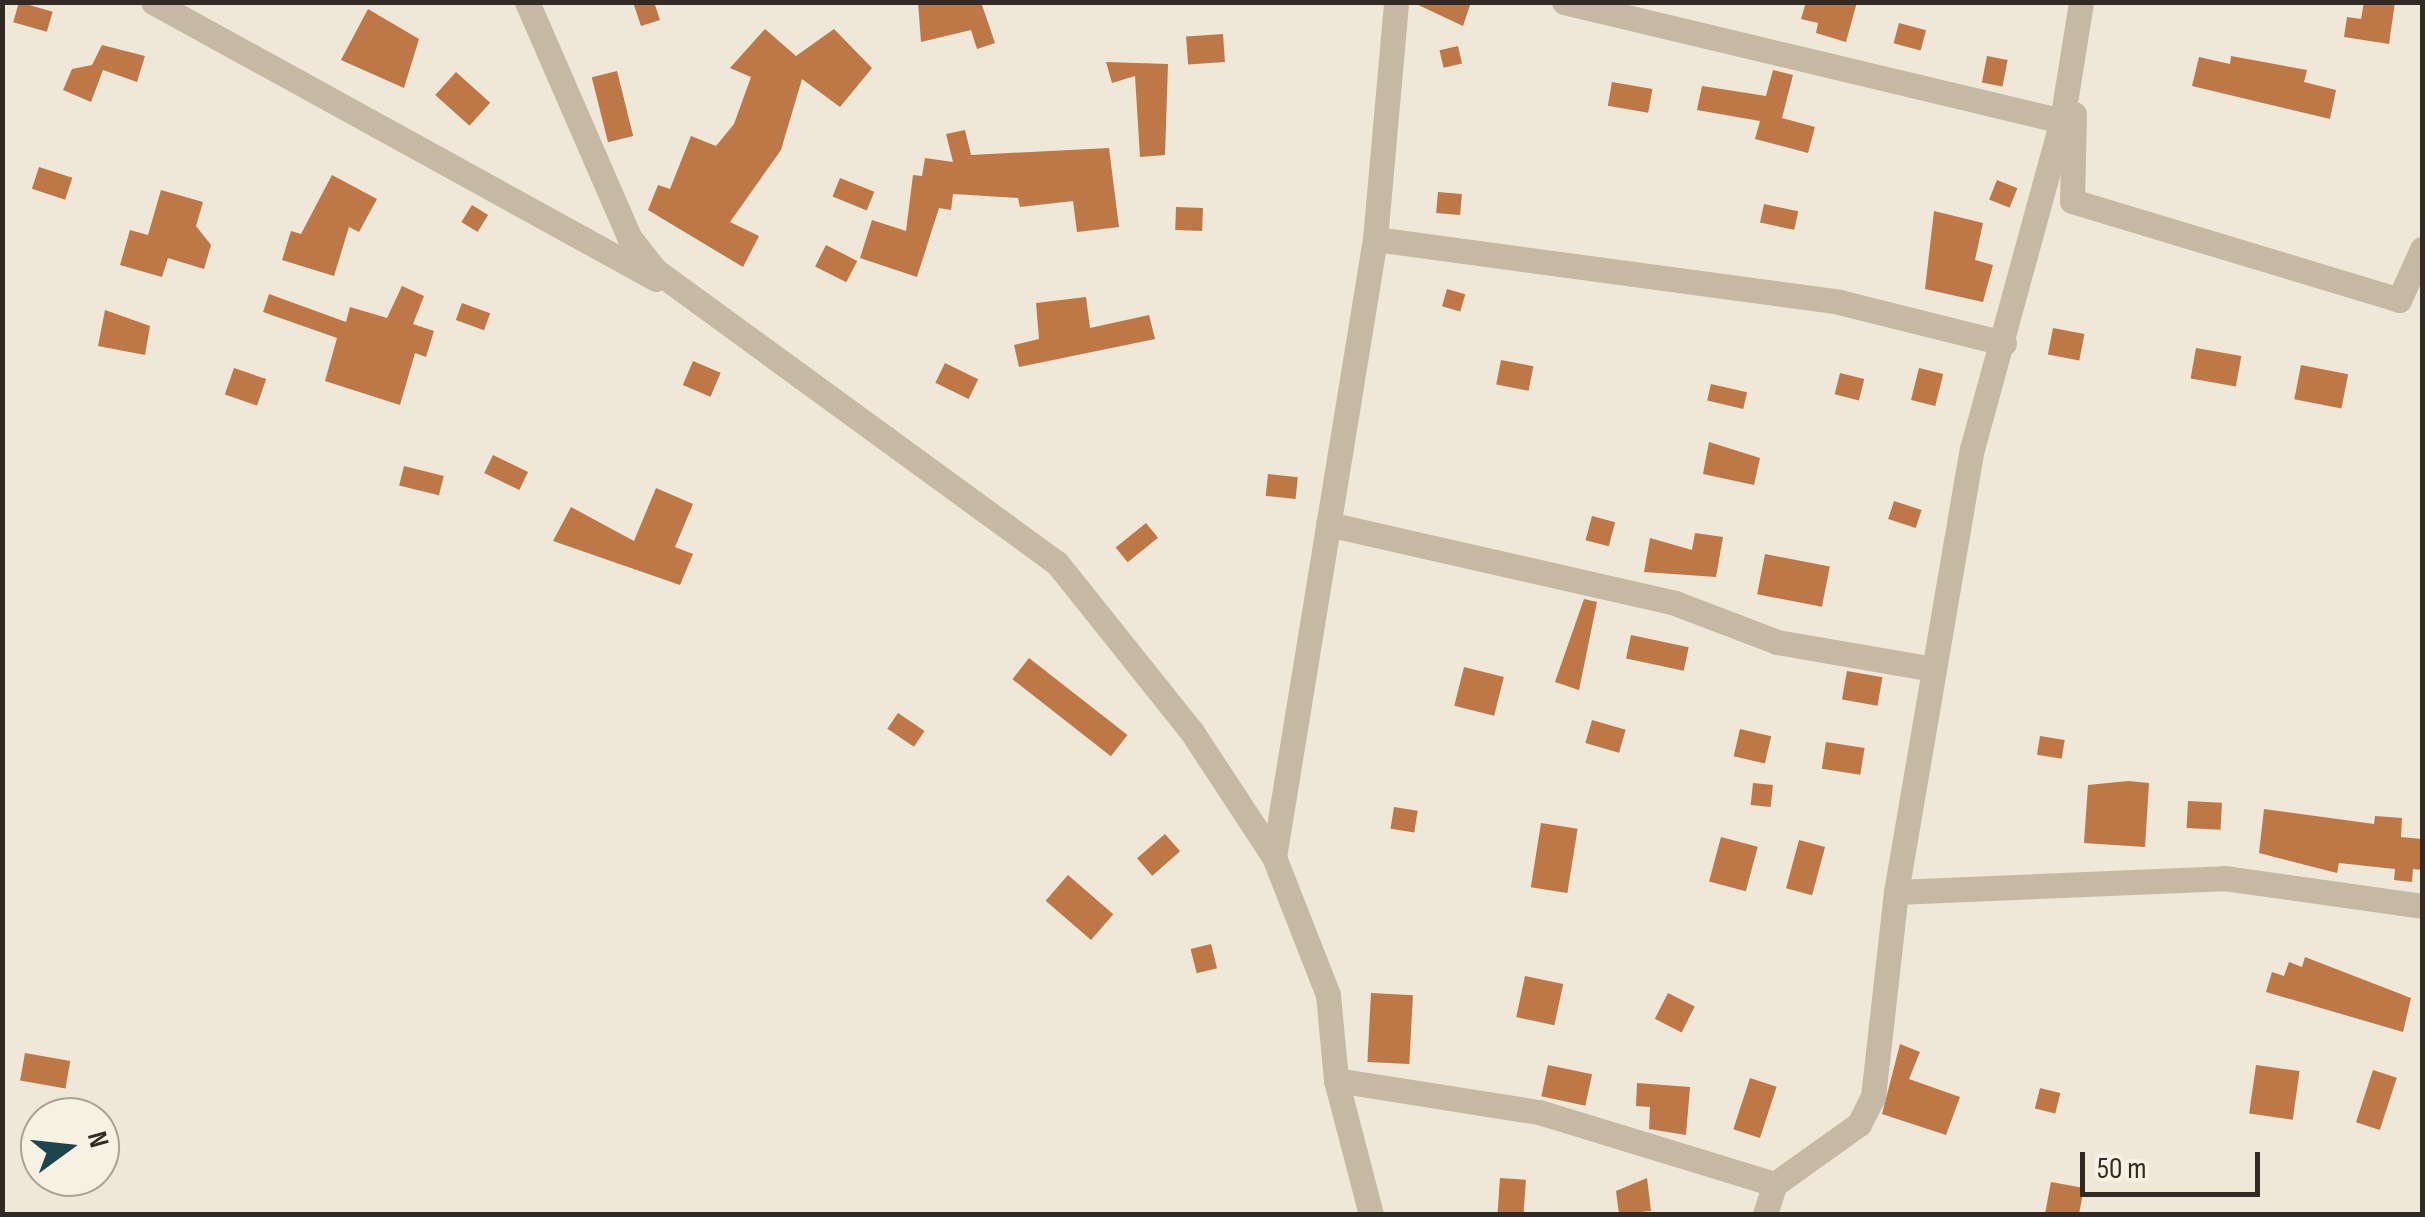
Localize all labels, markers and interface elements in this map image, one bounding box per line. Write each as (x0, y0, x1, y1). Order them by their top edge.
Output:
north arrow (20, 1097, 120, 1197)
text: N (80, 1128, 115, 1151)
scale bar (2085, 1132, 2265, 1194)
text: 50 m (2097, 1151, 2146, 1187)

